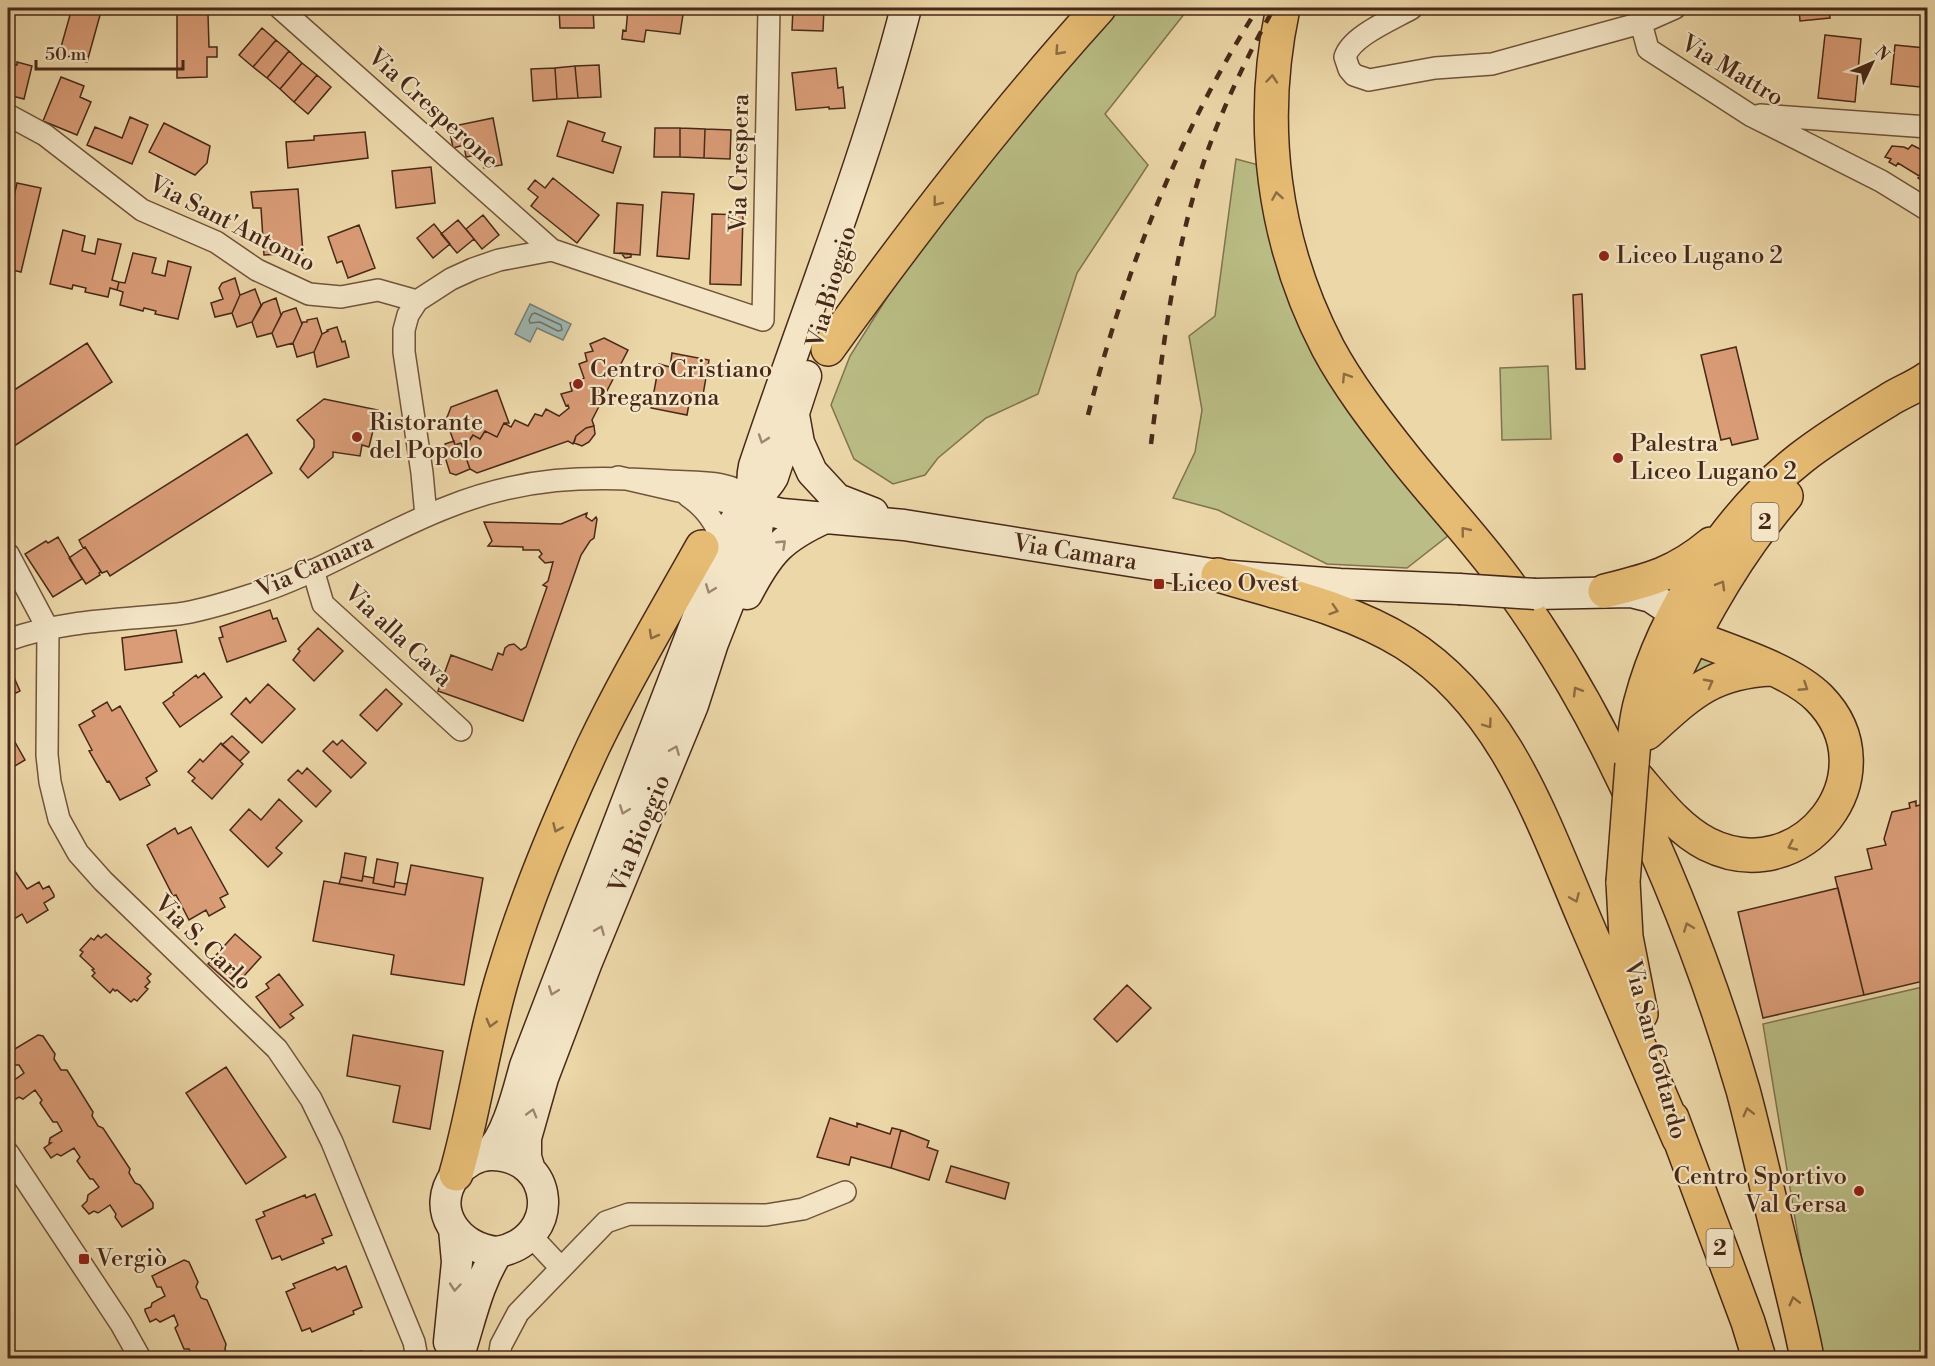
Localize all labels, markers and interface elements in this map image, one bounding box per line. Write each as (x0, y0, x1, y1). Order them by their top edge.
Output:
street label: Via Mattro (1674, 28, 1789, 113)
scale bar (36, 33, 183, 71)
north arrow (1842, 33, 1902, 93)
street label: Via Cresperone (361, 42, 505, 176)
text: N (1870, 42, 1894, 65)
text: 50 m (45, 43, 87, 66)
one-way arrow (1056, 44, 1067, 55)
one-way arrow (1265, 75, 1278, 84)
street label: Via Crespera (724, 93, 756, 234)
street label: Via Sant'Antonio (143, 169, 320, 279)
one-way arrow (1271, 191, 1284, 201)
one-way arrow (933, 196, 944, 207)
street label: Via Bioggio (800, 223, 864, 352)
place label: Liceo Lugano 2 (1616, 241, 1783, 271)
marker: Liceo Lugano 2 (1597, 249, 1611, 263)
place label: Centro Cristiano Breganzona (589, 355, 772, 413)
one-way arrow (1342, 373, 1353, 384)
marker: Centro Cristiano Breganzona (571, 377, 585, 391)
place label: Ristorante del Popolo (369, 408, 483, 466)
place label: Palestra Liceo Lugano 2 (1630, 429, 1797, 487)
marker: Ristorante del Popolo (350, 430, 364, 444)
one-way arrow (758, 433, 771, 444)
marker: Palestra Liceo Lugano 2 (1611, 451, 1625, 465)
road number: 2 (1752, 503, 1778, 541)
street label: Via Camara (251, 527, 379, 606)
one-way arrow (1462, 527, 1473, 538)
street label: Via Camara (1010, 528, 1140, 578)
one-way arrow (775, 540, 785, 551)
place label: Liceo Ovest (1171, 569, 1300, 599)
marker: Liceo Ovest (1152, 577, 1166, 591)
street label: Via alla Cava (337, 578, 459, 694)
one-way arrow (1714, 581, 1726, 591)
one-way arrow (704, 583, 717, 593)
one-way arrow (1328, 603, 1339, 616)
one-way arrow (649, 628, 660, 639)
one-way arrow (1702, 679, 1713, 690)
one-way arrow (1798, 679, 1808, 691)
one-way arrow (1572, 687, 1584, 697)
one-way arrow (1481, 718, 1492, 729)
one-way arrow (668, 745, 680, 756)
street label: Via Bioggio (602, 770, 677, 899)
one-way arrow (619, 803, 631, 814)
one-way arrow (552, 821, 564, 832)
one-way arrow (1787, 838, 1798, 850)
street label: Via S. Carlo (147, 888, 258, 997)
one-way arrow (1568, 892, 1580, 903)
one-way arrow (1683, 922, 1695, 933)
one-way arrow (593, 925, 605, 936)
street label: Via San Gottardo (1616, 956, 1693, 1143)
one-way arrow (548, 986, 561, 996)
one-way arrow (485, 1018, 498, 1028)
one-way arrow (1743, 1107, 1756, 1117)
one-way arrow (525, 1108, 537, 1119)
place label: Centro Sportivo Val Gersa (1674, 1162, 1848, 1220)
marker: Centro Sportivo Val Gersa (1852, 1184, 1866, 1198)
road number: 2 (1706, 1229, 1734, 1267)
place label: Vergiò (95, 1244, 167, 1274)
marker: Vergiò (77, 1252, 91, 1266)
one-way arrow (449, 1283, 462, 1292)
one-way arrow (1789, 1297, 1802, 1307)

